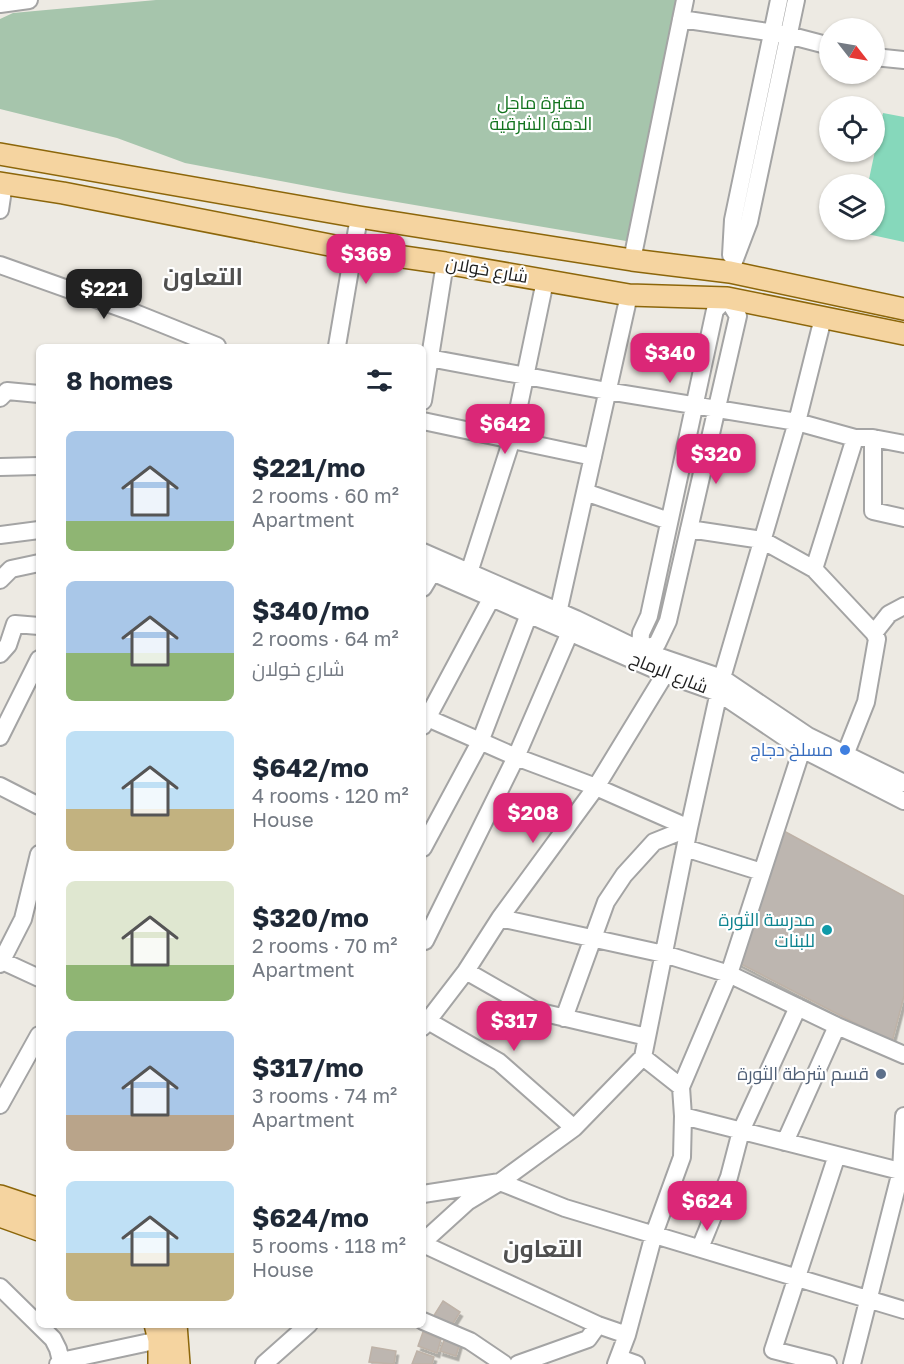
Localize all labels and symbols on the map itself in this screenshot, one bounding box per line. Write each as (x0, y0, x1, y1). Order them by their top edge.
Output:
north arrow (819, 18, 885, 84)
park label: مقبرة ماجل الدمة الشرقية (490, 91, 592, 135)
pin: $369 (330, 234, 402, 285)
street label: شارع خولان (444, 251, 530, 289)
district label: التعاون (163, 261, 243, 291)
pin: $221 (68, 269, 140, 320)
pin: $340 (634, 333, 706, 384)
pin: $642 (469, 404, 541, 455)
pin: $320 (680, 434, 752, 485)
street label: شارع الرماح (627, 647, 711, 699)
place label: مسلخ دجاج (750, 738, 833, 762)
marker: مسلخ دجاج (838, 743, 852, 757)
pin: $208 (497, 793, 569, 844)
place label: مدرسة الثورة للبنات (719, 908, 815, 951)
marker: مدرسة الثورة للبنات (820, 923, 834, 937)
pin: $317 (478, 1001, 550, 1052)
place label: قسم شرطة الثورة (737, 1062, 869, 1086)
marker: قسم شرطة الثورة (874, 1067, 888, 1081)
pin: $624 (671, 1181, 743, 1232)
district label: التعاون (503, 1233, 583, 1263)

